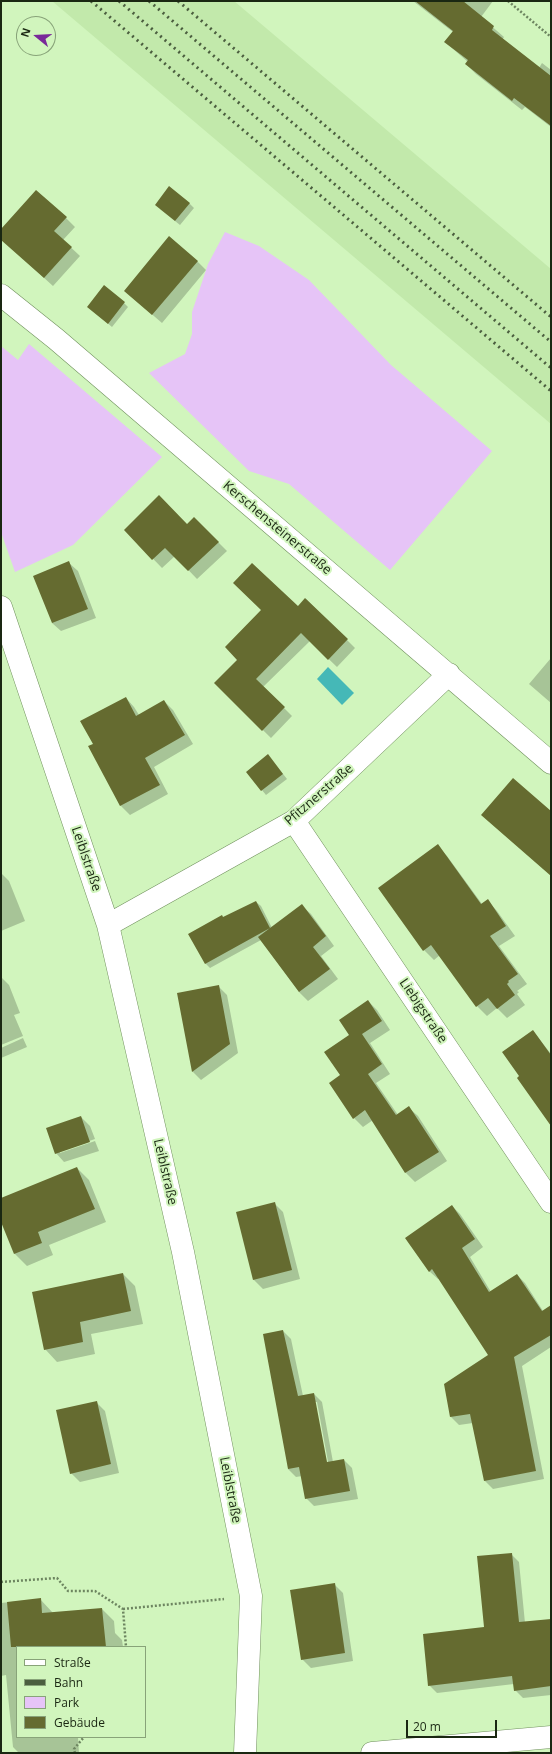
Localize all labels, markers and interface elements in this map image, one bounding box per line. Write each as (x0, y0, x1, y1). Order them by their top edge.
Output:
north arrow (16, 16, 56, 56)
text: N (17, 26, 34, 39)
street label: Kerschensteinerstraße (220, 478, 334, 578)
street label: Pfitznerstraße (282, 761, 356, 829)
street label: Leiblstraße (68, 825, 104, 893)
street label: Liebigstraße (396, 976, 450, 1046)
street label: Leiblstraße (150, 1137, 180, 1207)
street label: Leiblstraße (216, 1455, 244, 1525)
legend (16, 1646, 146, 1738)
text: Straße (54, 1654, 91, 1671)
text: Bahn (54, 1674, 83, 1691)
text: Park (54, 1694, 79, 1711)
scale bar (408, 1712, 499, 1738)
text: Gebäude (54, 1714, 105, 1731)
text: 20 m (413, 1718, 441, 1735)

